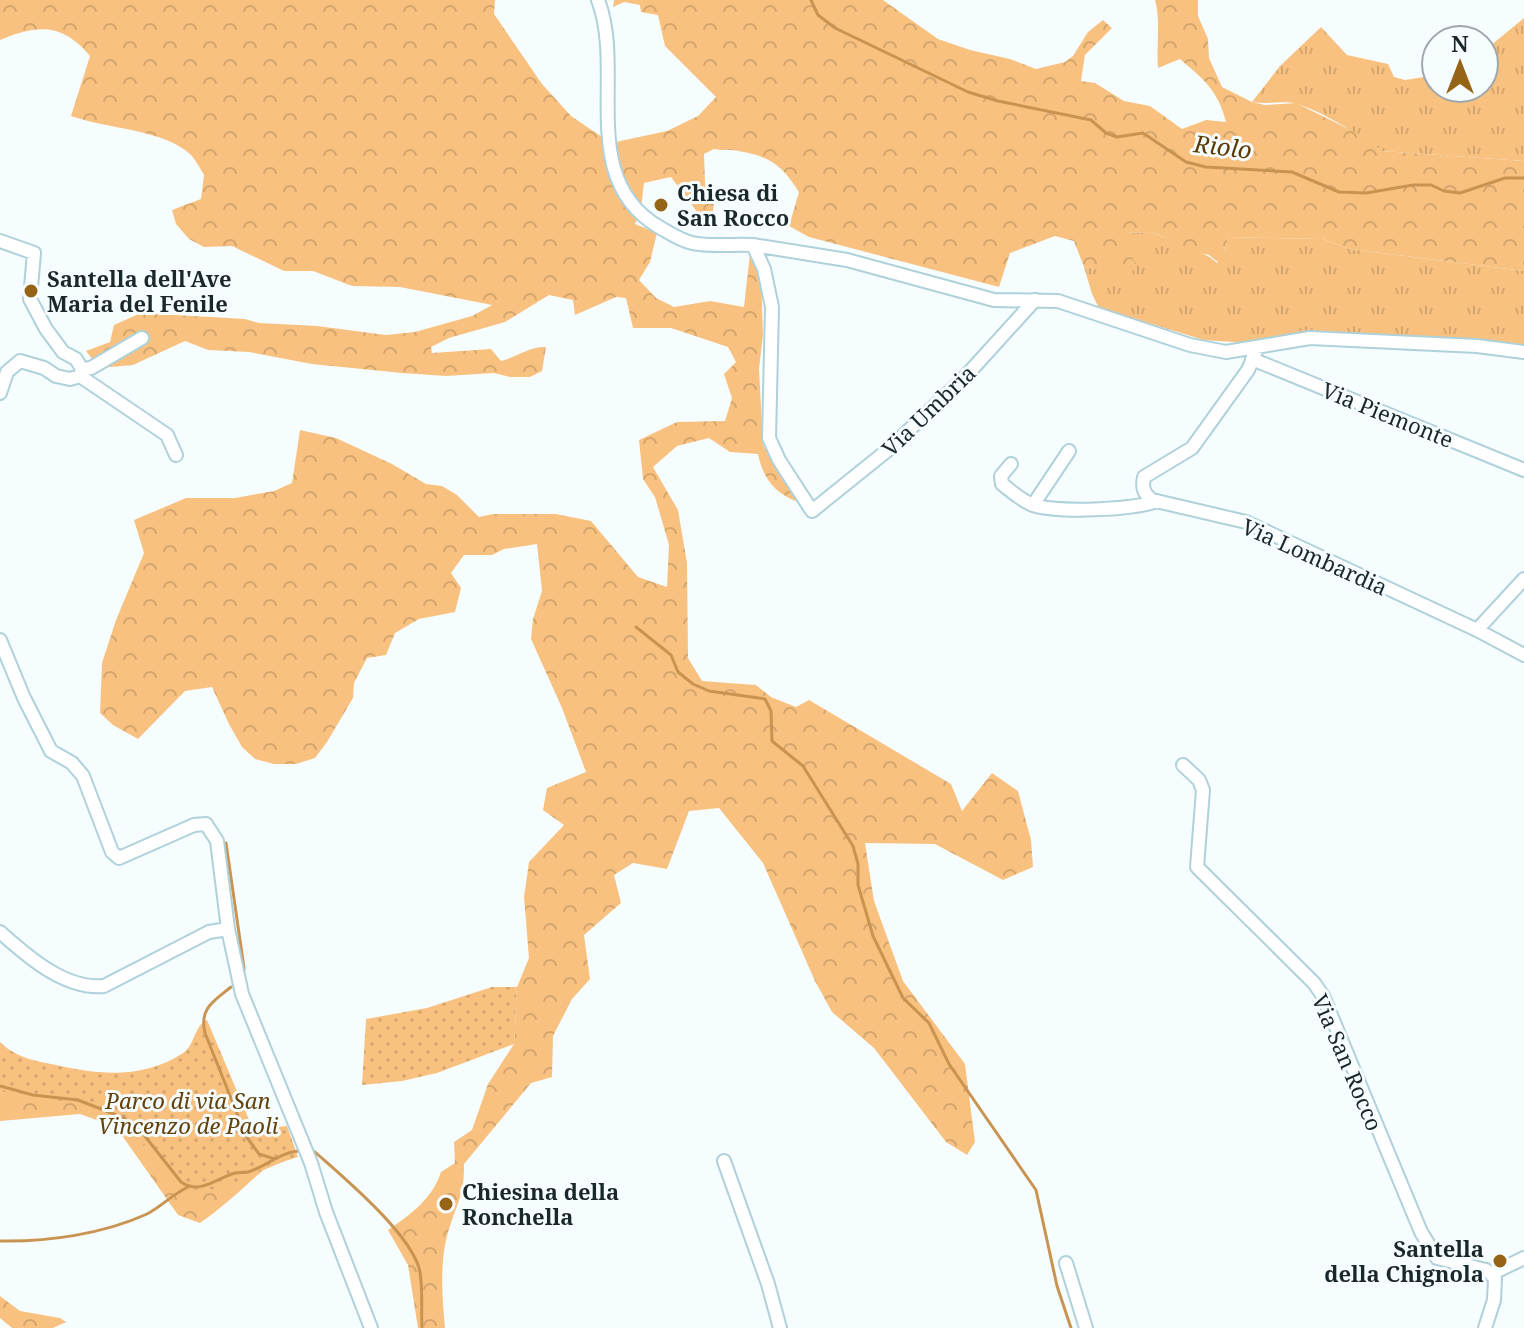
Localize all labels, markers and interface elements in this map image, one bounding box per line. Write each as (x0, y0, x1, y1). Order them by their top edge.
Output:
north arrow (1420, 24, 1500, 104)
text: N (1451, 28, 1469, 58)
water label: Riolo (1191, 126, 1254, 166)
place label: Chiesa di San Rocco (677, 177, 789, 232)
marker: Chiesa di San Rocco (652, 196, 670, 214)
place label: Santella dell'Ave Maria del Fenile (47, 263, 232, 318)
marker: Santella dell'Ave Maria del Fenile (22, 282, 40, 300)
street label: Via Umbria (874, 358, 982, 462)
street label: Via Piemonte (1318, 374, 1458, 454)
street label: Via Lombardia (1237, 510, 1393, 602)
street label: Via San Rocco (1306, 989, 1390, 1135)
park label: Parco di via San Vincenzo de Paoli (98, 1085, 279, 1140)
place label: Chiesina della Ronchella (462, 1176, 619, 1231)
marker: Chiesina della Ronchella (437, 1195, 455, 1213)
place label: Santella della Chignola (1324, 1233, 1484, 1288)
marker: Santella della Chignola (1491, 1252, 1509, 1270)

